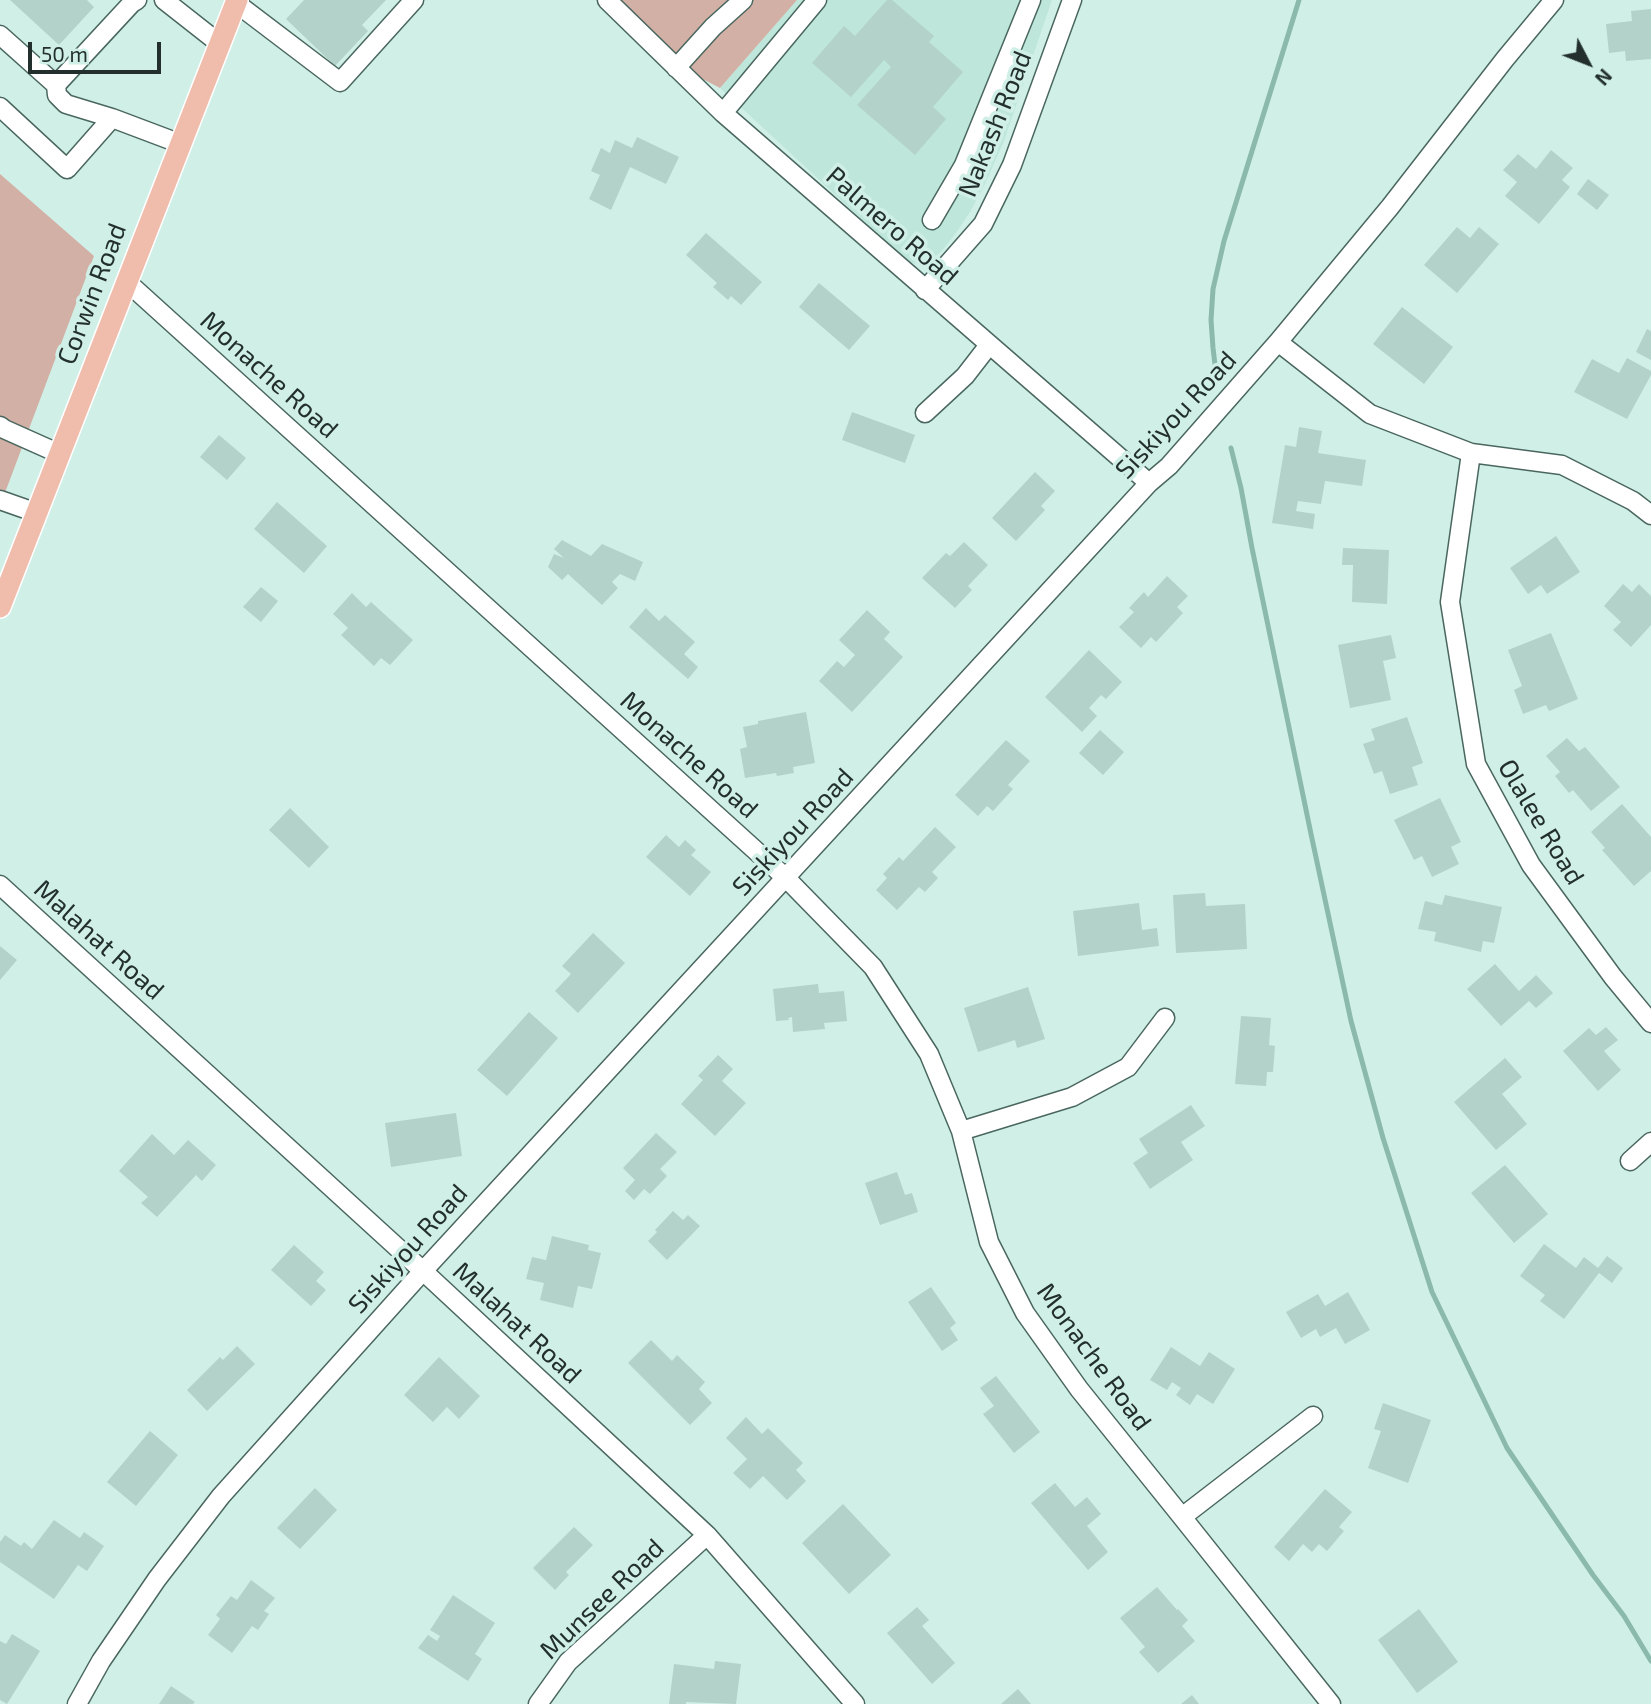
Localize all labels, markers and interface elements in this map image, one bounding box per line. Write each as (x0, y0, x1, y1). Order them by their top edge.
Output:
scale bar (32, 28, 164, 72)
north arrow (1553, 28, 1623, 98)
text: 50 m (41, 41, 88, 66)
street label: Nakash Road (952, 47, 1038, 201)
text: N (1591, 65, 1617, 90)
street label: Palmero Road (820, 160, 964, 292)
street label: Corwin Road (51, 219, 133, 369)
street label: Monache Road (194, 305, 344, 445)
street label: Siskiyou Road (1109, 345, 1243, 485)
street label: Monache Road (614, 685, 764, 825)
street label: Olalee Road (1491, 754, 1591, 890)
street label: Siskiyou Road (726, 762, 860, 902)
street label: Malahat Road (28, 874, 170, 1006)
street label: Siskiyou Road (342, 1178, 474, 1320)
street label: Malahat Road (446, 1256, 588, 1390)
street label: Monache Road (1030, 1277, 1158, 1437)
street label: Munsee Road (534, 1532, 670, 1666)

